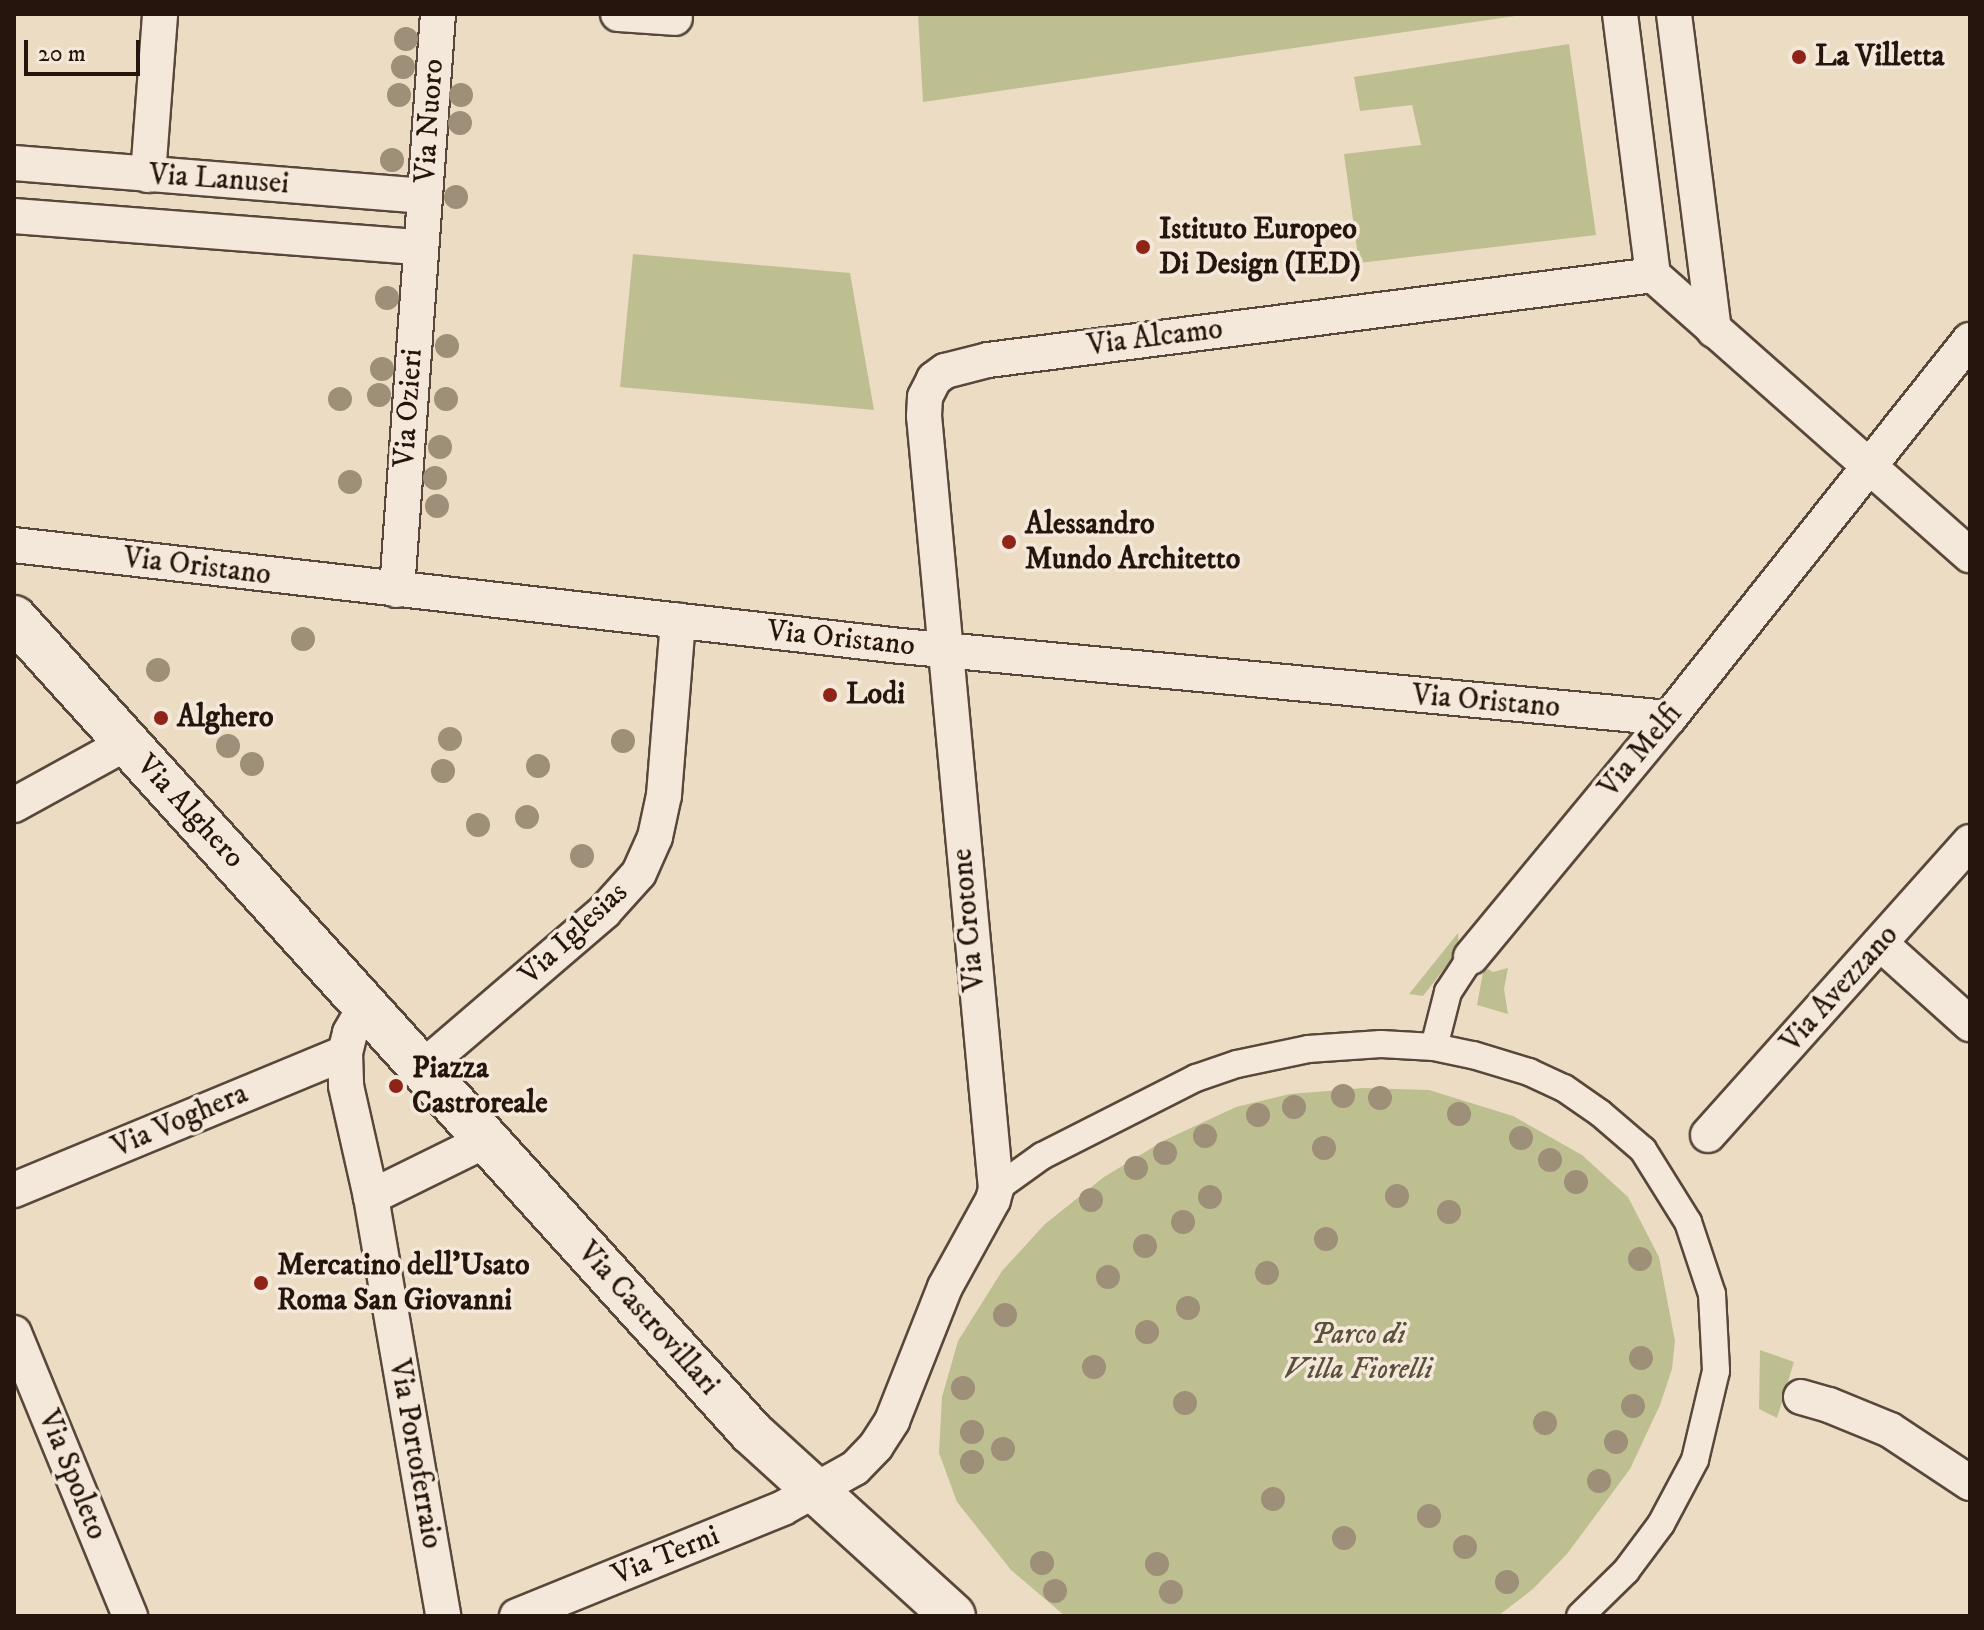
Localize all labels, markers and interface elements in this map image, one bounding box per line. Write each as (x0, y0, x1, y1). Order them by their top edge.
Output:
scale bar (28, 24, 144, 74)
text: 20 m (38, 39, 86, 69)
place label: La Villetta (1815, 39, 1945, 75)
marker: La Villetta (1790, 48, 1808, 66)
street label: Via Nuoro (408, 58, 452, 184)
street label: Via Lanusei (148, 157, 290, 203)
place label: Istituto Europeo Di Design (IED) (1159, 212, 1361, 282)
marker: Istituto Europeo Di Design (IED) (1134, 238, 1152, 256)
street label: Via Alcamo (1085, 312, 1225, 364)
street label: Via Ozieri (387, 347, 431, 469)
place label: Alessandro Mundo Architetto (1025, 507, 1240, 578)
marker: Alessandro Mundo Architetto (1000, 533, 1018, 551)
street label: Via Oristano (121, 540, 273, 594)
street label: Via Oristano (765, 613, 917, 665)
place label: Lodi (846, 677, 905, 713)
street label: Via Oristano (1411, 678, 1561, 726)
marker: Lodi (821, 686, 839, 704)
street label: Via Melfi (1592, 697, 1690, 805)
place label: Alghero (177, 700, 274, 736)
marker: Alghero (152, 709, 170, 727)
street label: Via Alghero (128, 748, 252, 876)
street label: Via Crotone (945, 847, 993, 993)
street label: Via Iglesias (513, 875, 635, 993)
street label: Via Avezzano (1774, 918, 1906, 1060)
place label: Piazza Castroreale (412, 1051, 548, 1122)
street label: Via Voghera (107, 1076, 253, 1166)
marker: Piazza Castroreale (387, 1077, 405, 1095)
street label: Via Castrovillari (570, 1235, 726, 1403)
place label: Mercatino dell'Usato Roma San Giovanni (277, 1248, 530, 1318)
marker: Mercatino dell'Usato Roma San Giovanni (252, 1274, 270, 1292)
park label: Parco di Villa Fiorelli (1284, 1317, 1432, 1388)
street label: Via Portoferraio (381, 1357, 449, 1551)
street label: Via Spoleto (30, 1405, 114, 1545)
street label: Via Terni (607, 1518, 725, 1594)

